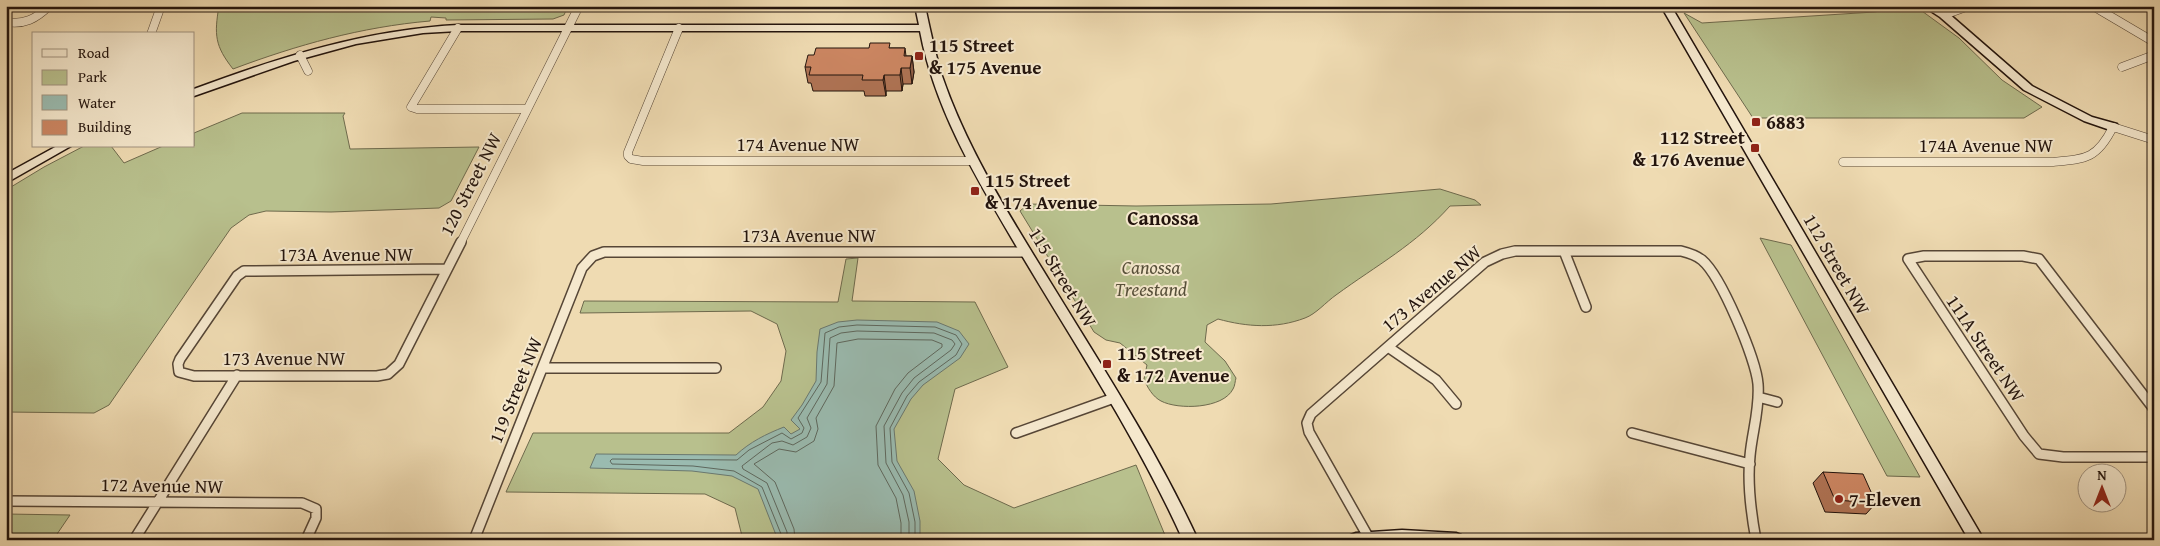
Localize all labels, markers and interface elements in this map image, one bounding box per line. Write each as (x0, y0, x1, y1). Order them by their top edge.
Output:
place label: 115 Street & 175 Avenue (929, 31, 1042, 81)
legend (32, 32, 195, 148)
text: Road (78, 42, 109, 63)
marker: 115 Street & 175 Avenue (913, 50, 925, 62)
text: Park (78, 66, 107, 87)
text: Water (78, 92, 116, 113)
place label: 6883 (1766, 108, 1805, 136)
text: Building (78, 116, 132, 137)
marker: 6883 (1750, 116, 1762, 128)
place label: 112 Street & 176 Avenue (1632, 123, 1746, 173)
street label: 120 Street NW (432, 128, 508, 240)
street label: 174 Avenue NW (737, 130, 859, 158)
street label: 174A Avenue NW (1919, 131, 2053, 159)
marker: 112 Street & 176 Avenue (1749, 142, 1761, 154)
place label: 115 Street & 174 Avenue (985, 166, 1098, 216)
marker: 115 Street & 174 Avenue (969, 185, 981, 197)
district label: Canossa (1127, 203, 1199, 232)
street label: 112 Street NW (1797, 208, 1877, 320)
street label: 173A Avenue NW (742, 221, 876, 249)
street label: 115 Street NW (1022, 222, 1104, 332)
street label: 173 Avenue NW (1375, 238, 1487, 338)
street label: 173A Avenue NW (279, 240, 413, 268)
park label: Canossa Treestand (1115, 253, 1187, 303)
street label: 111A Street NW (1940, 289, 2032, 407)
street label: 119 Street NW (481, 333, 549, 447)
place label: 115 Street & 172 Avenue (1117, 339, 1230, 389)
street label: 173 Avenue NW (223, 344, 345, 372)
marker: 115 Street & 172 Avenue (1101, 358, 1113, 370)
north arrow (2078, 464, 2128, 514)
text: N (2097, 465, 2107, 485)
street label: 172 Avenue NW (100, 470, 224, 500)
place label: 7-Eleven (1849, 485, 1922, 513)
marker: 7-Eleven (1833, 493, 1845, 505)

